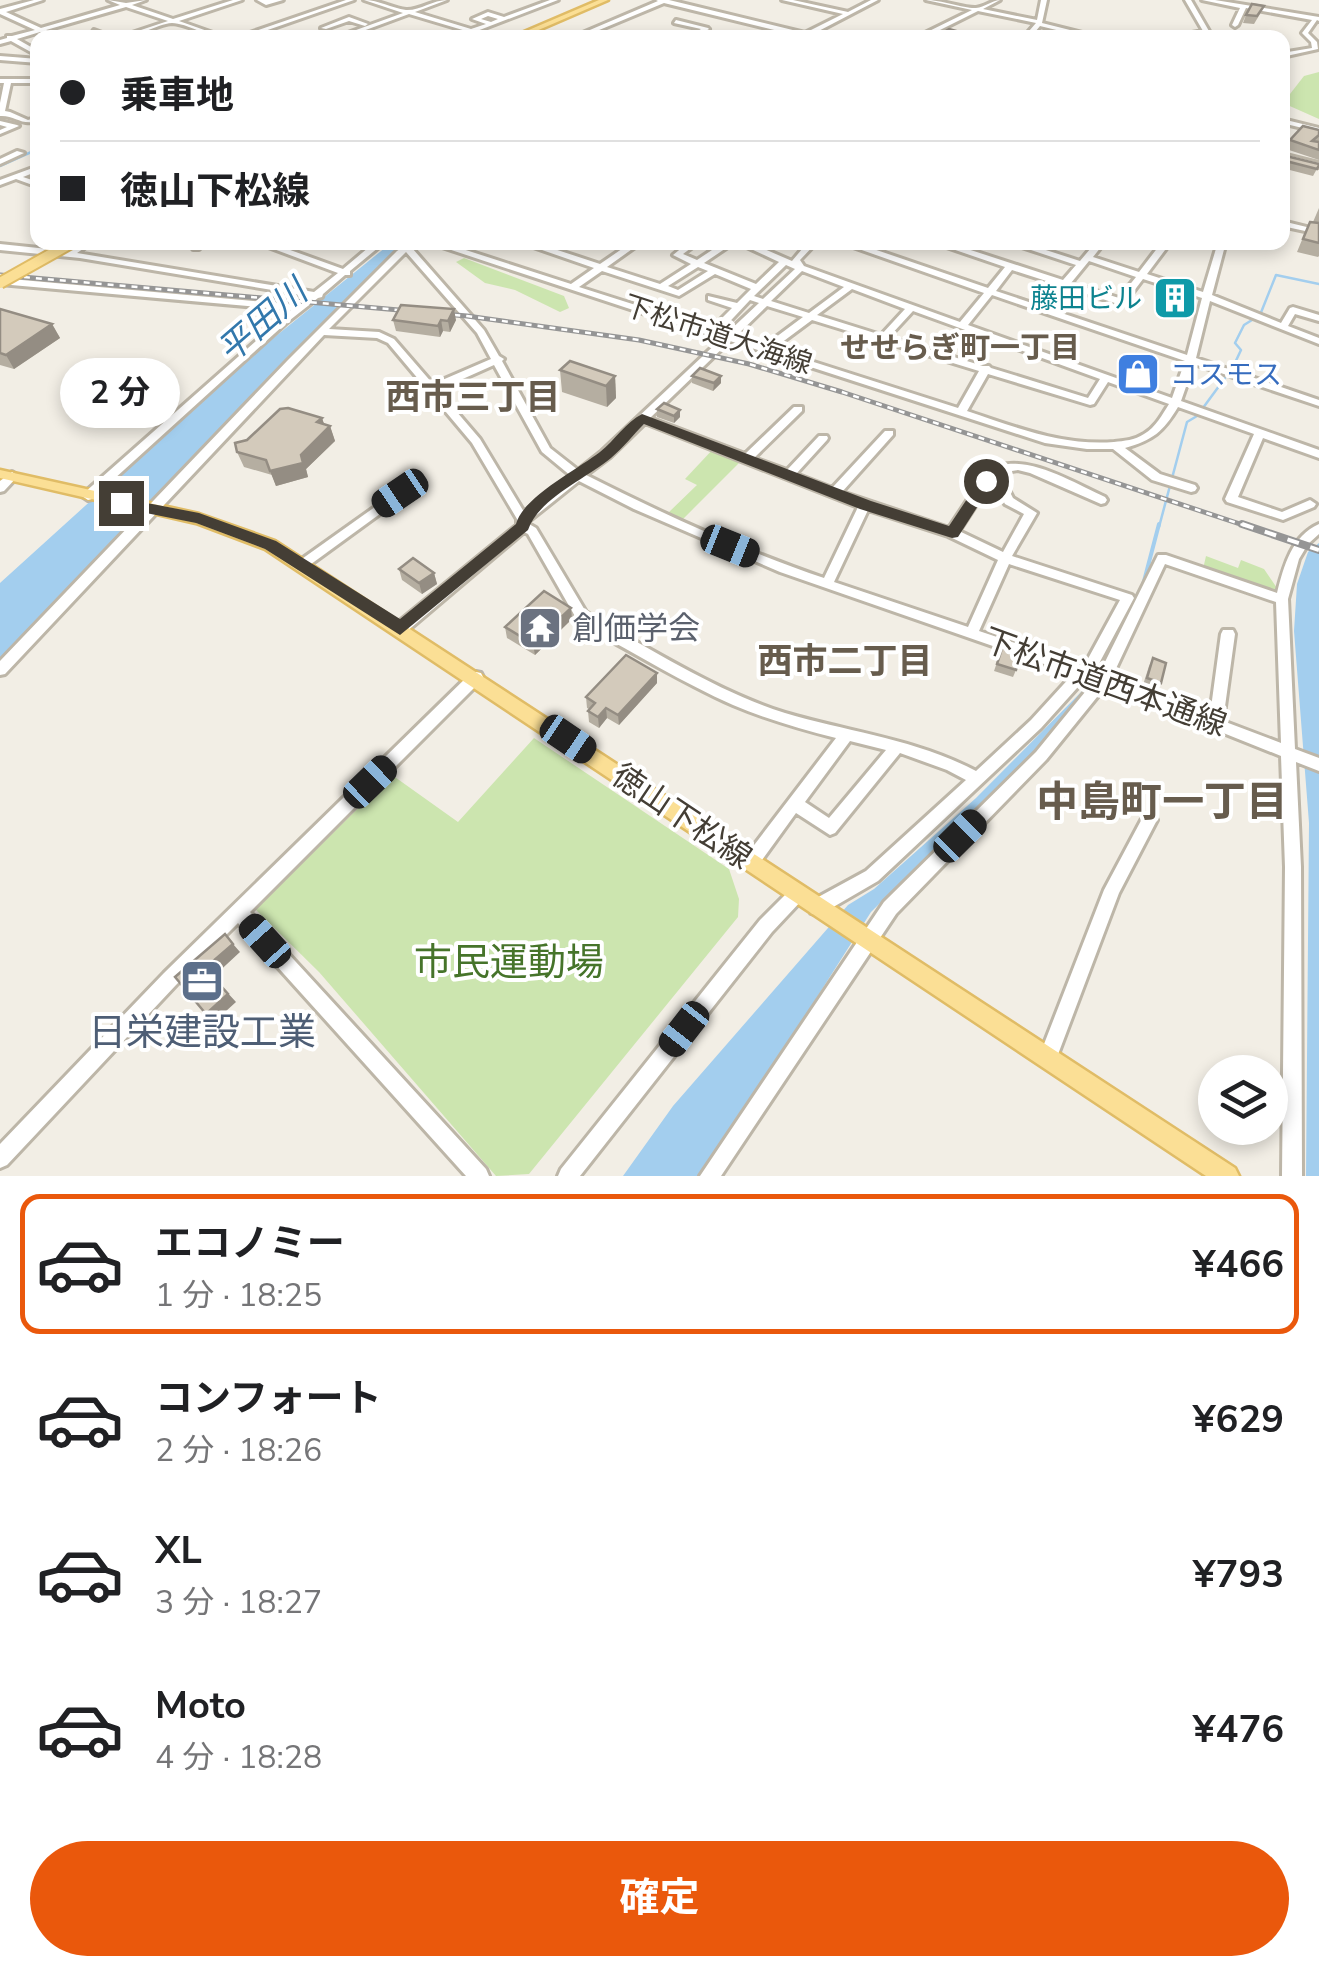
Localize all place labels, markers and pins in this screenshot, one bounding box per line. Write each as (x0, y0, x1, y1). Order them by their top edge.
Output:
building icon: 藤田ビル (1152, 275, 1198, 321)
place label: 藤田ビル (1030, 280, 1142, 318)
shop icon: コスモス (1115, 351, 1161, 397)
place label: コスモス (1170, 356, 1282, 394)
temple icon: 創価学会 (517, 605, 563, 651)
place label: 創価学会 (572, 607, 700, 650)
office icon: 日栄建設工業 (179, 958, 225, 1004)
place label: 日栄建設工業 (88, 1007, 316, 1058)

